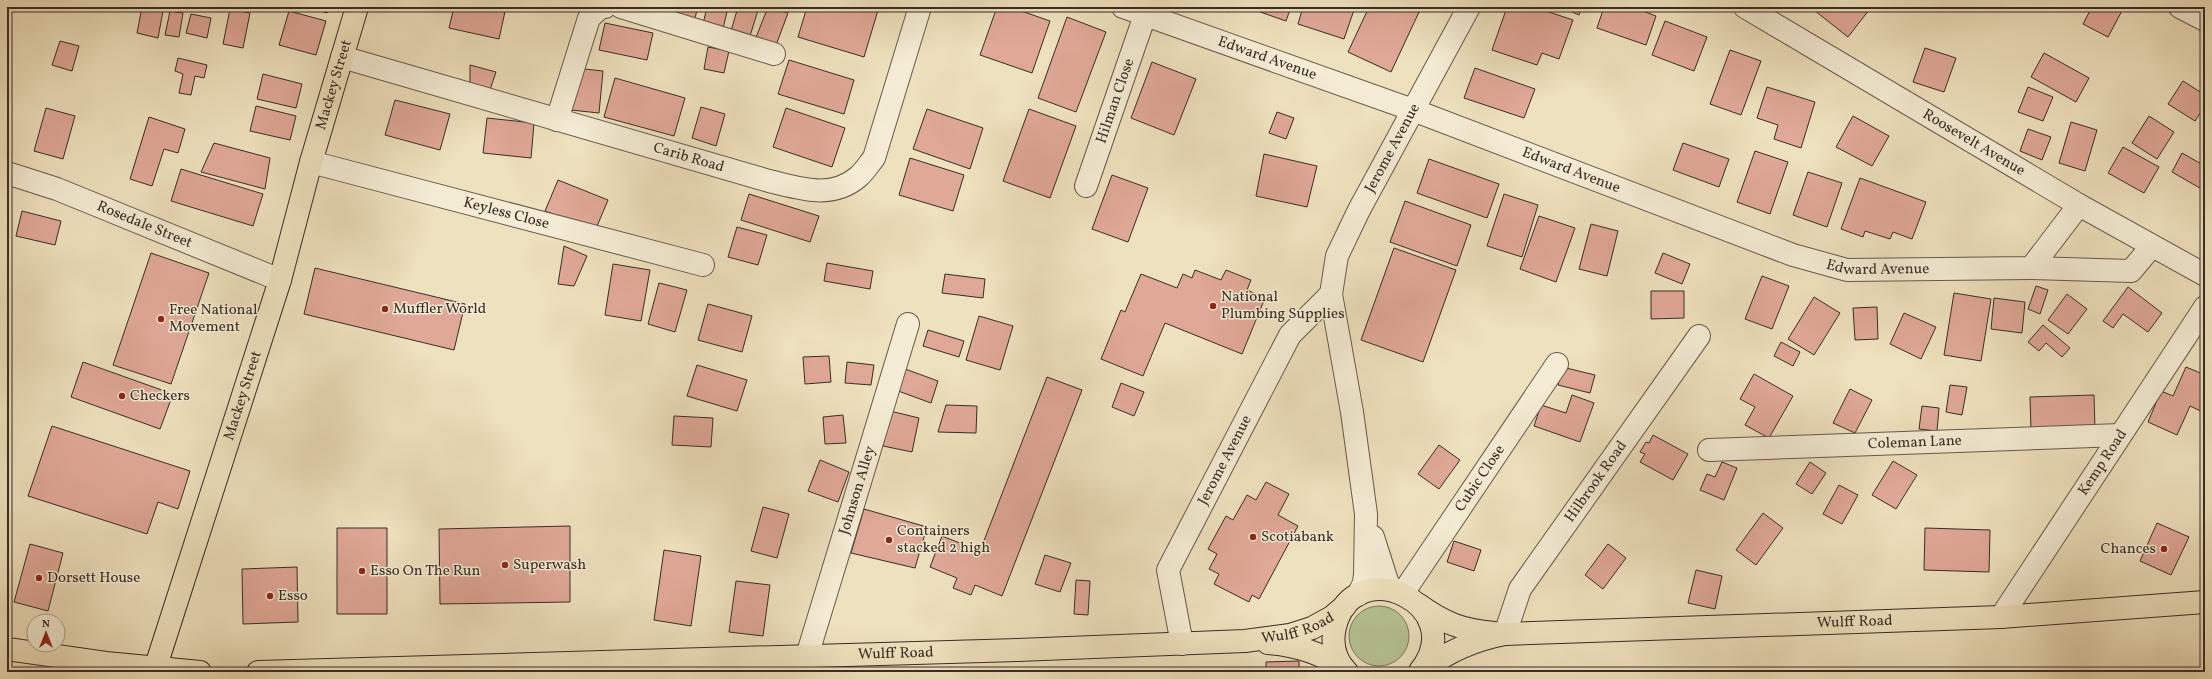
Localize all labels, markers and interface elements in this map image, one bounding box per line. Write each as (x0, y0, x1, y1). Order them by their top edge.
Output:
street label: Edward Avenue (1215, 31, 1319, 85)
street label: Mackey Street (311, 37, 357, 132)
street label: Hilman Close (1091, 55, 1140, 146)
street label: Jerome Avenue (1360, 100, 1425, 197)
street label: Roosevelt Avenue (1919, 104, 2029, 181)
street label: Carib Road (651, 137, 727, 178)
street label: Edward Avenue (1519, 142, 1623, 199)
street label: Keyless Close (461, 192, 552, 235)
street label: Rosedale Street (94, 196, 195, 254)
street label: Edward Avenue (1824, 254, 1929, 281)
place label: National Plumbing Supplies (1221, 287, 1345, 325)
place label: Muffler World (393, 299, 486, 320)
place label: Free National Movement (169, 300, 258, 338)
marker: National Plumbing Supplies (1208, 301, 1218, 311)
marker: Muffler World (380, 304, 390, 314)
marker: Free National Movement (156, 314, 166, 324)
street label: Mackey Street (219, 348, 267, 443)
place label: Checkers (130, 386, 190, 407)
marker: Checkers (117, 391, 127, 401)
street label: Jerome Avenue (1193, 411, 1257, 509)
street label: Kemp Road (2073, 425, 2132, 500)
street label: Coleman Lane (1868, 430, 1962, 455)
street label: Hilbrook Road (1560, 436, 1632, 527)
street label: Cubic Close (1450, 441, 1510, 516)
street label: Johnson Alley (834, 444, 881, 537)
place label: Containers stacked 2 high (897, 521, 990, 559)
place label: Scotiabank (1261, 527, 1334, 548)
marker: Scotiabank (1248, 532, 1258, 542)
marker: Containers stacked 2 high (884, 535, 894, 545)
place label: Chances (2101, 539, 2156, 560)
marker: Chances (2159, 544, 2169, 554)
place label: Superwash (513, 555, 586, 576)
marker: Superwash (500, 560, 510, 570)
place label: Esso On The Run (370, 561, 481, 582)
marker: Esso On The Run (357, 566, 367, 576)
place label: Dorsett House (47, 568, 140, 589)
marker: Dorsett House (34, 573, 44, 583)
place label: Esso (278, 586, 308, 607)
marker: Esso (265, 591, 275, 601)
street label: Wulff Road (1260, 607, 1338, 649)
street label: Wulff Road (1816, 610, 1893, 634)
north arrow (26, 613, 66, 653)
text: N (42, 617, 50, 632)
street label: Wulff Road (858, 642, 934, 665)

